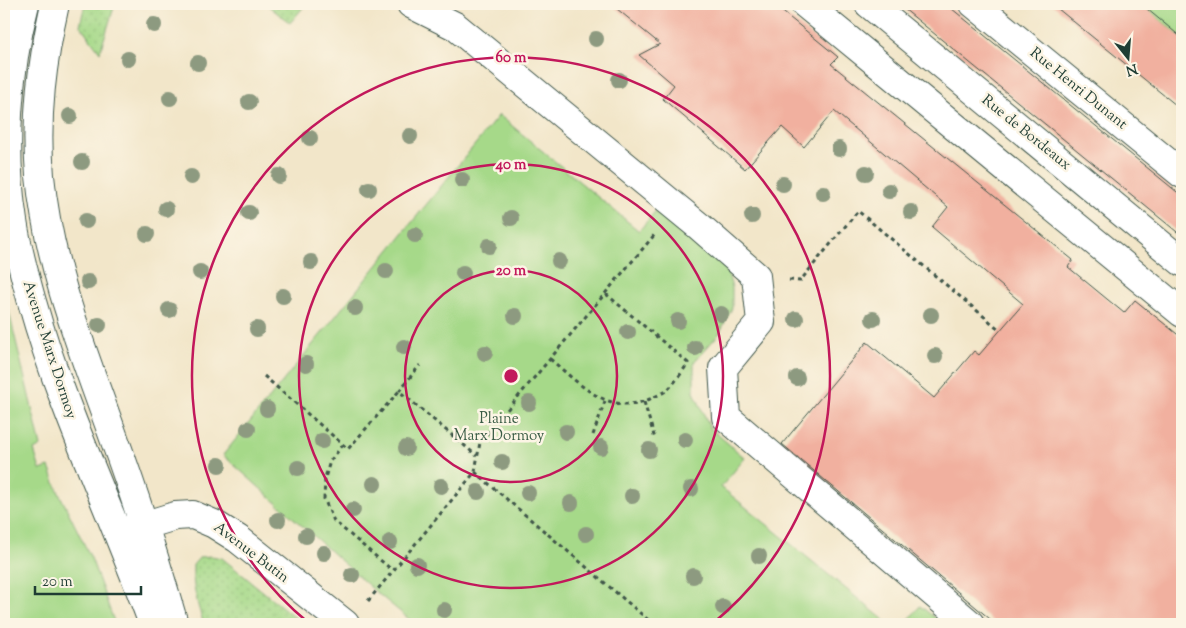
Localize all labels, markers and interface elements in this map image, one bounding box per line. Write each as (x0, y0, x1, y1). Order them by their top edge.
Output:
north arrow (1104, 32, 1154, 82)
street label: Rue Henri Dunant (1025, 43, 1131, 135)
text: 60 m (496, 48, 527, 69)
text: N (1123, 57, 1139, 80)
street label: Rue de Bordeaux (977, 90, 1075, 176)
text: 40 m (495, 155, 527, 176)
text: 20 m (496, 261, 527, 282)
street label: Avenue Marx Dormoy (17, 278, 81, 422)
centre of rings (502, 367, 520, 385)
park label: Plaine Marx Dormoy (454, 409, 545, 447)
street label: Avenue Butin (209, 518, 293, 588)
scale bar (35, 563, 141, 595)
text: 20 m (42, 572, 73, 593)

